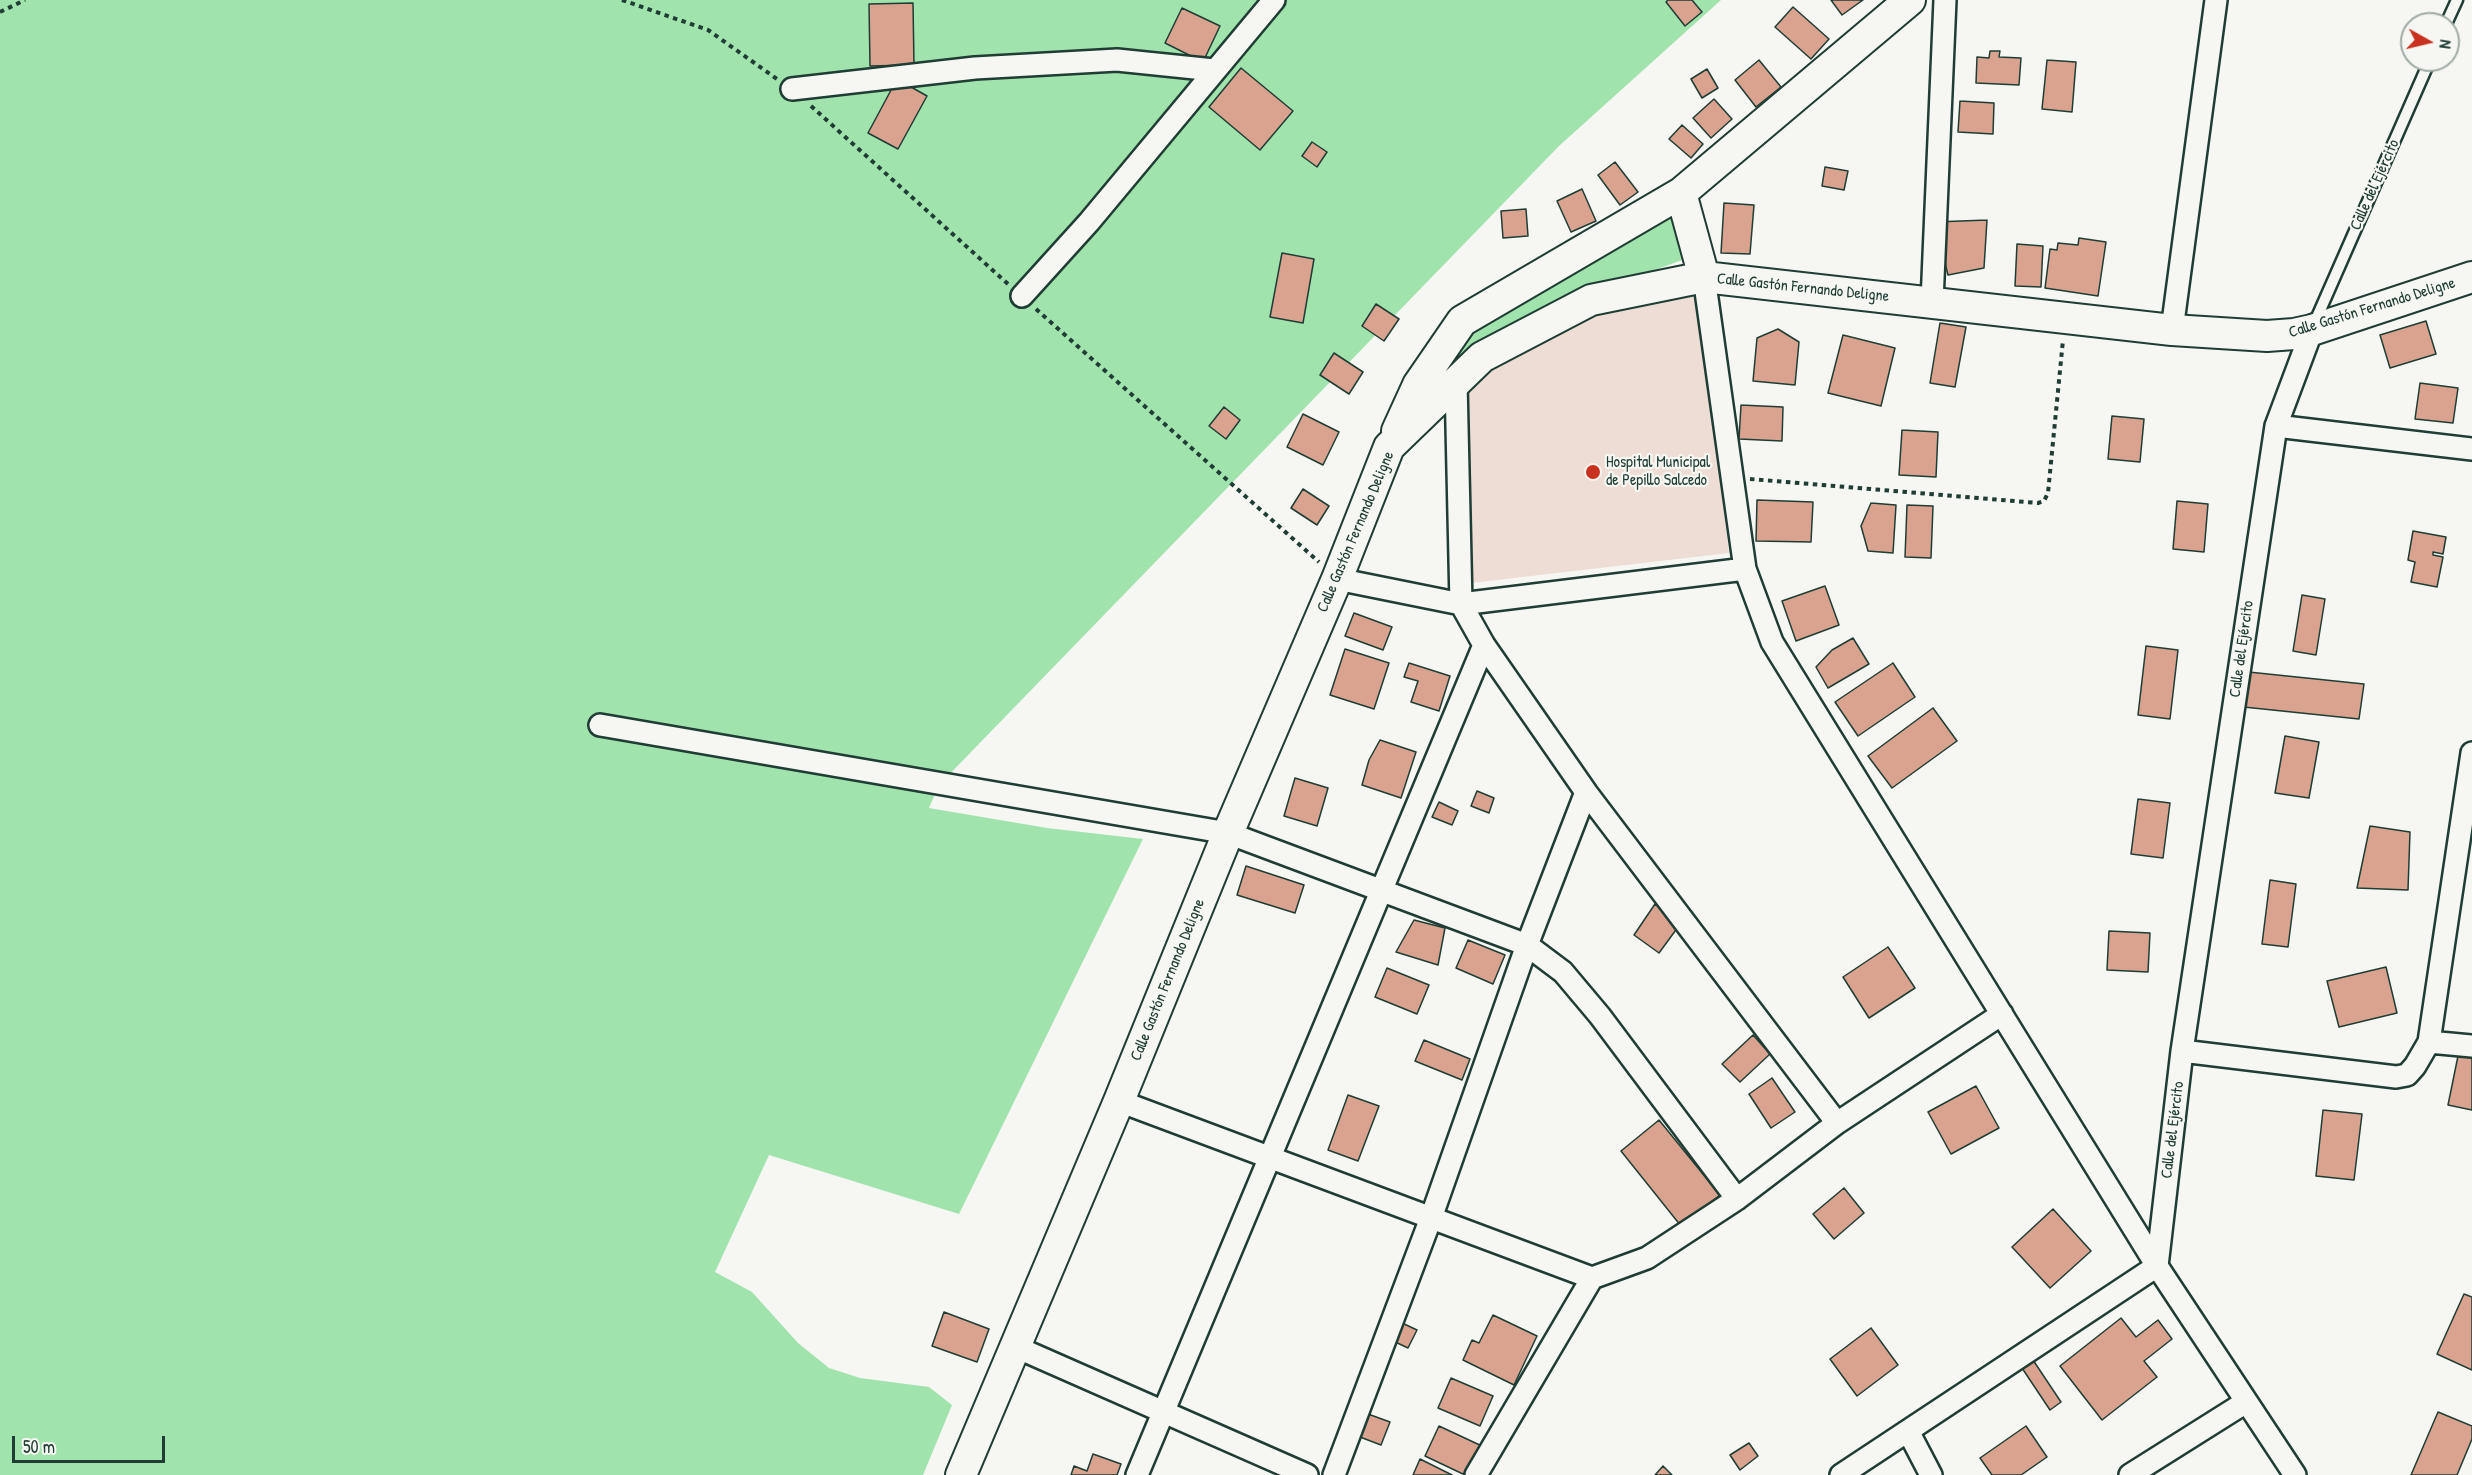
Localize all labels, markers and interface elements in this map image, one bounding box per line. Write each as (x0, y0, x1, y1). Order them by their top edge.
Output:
north arrow (2400, 12, 2460, 72)
text: N (2434, 38, 2457, 50)
street label: Calle del Ejército (2346, 136, 2404, 234)
street label: Calle Gastón Fernando Deligne (1716, 269, 1890, 307)
street label: Calle Gastón Fernando Deligne (2286, 274, 2458, 342)
street label: Calle Gastón Fernando Deligne (1313, 449, 1399, 615)
place label: Hospital Municipal de Pepillo Salcedo (1606, 453, 1710, 491)
marker: Hospital Municipal de Pepillo Salcedo (1584, 463, 1602, 481)
street label: Calle del Ejército (2226, 599, 2258, 699)
street label: Calle Gastón Fernando Deligne (1127, 896, 1209, 1064)
street label: Calle del Ejército (2158, 1080, 2188, 1180)
scale bar (15, 1424, 168, 1462)
text: 50 m (23, 1434, 55, 1459)

